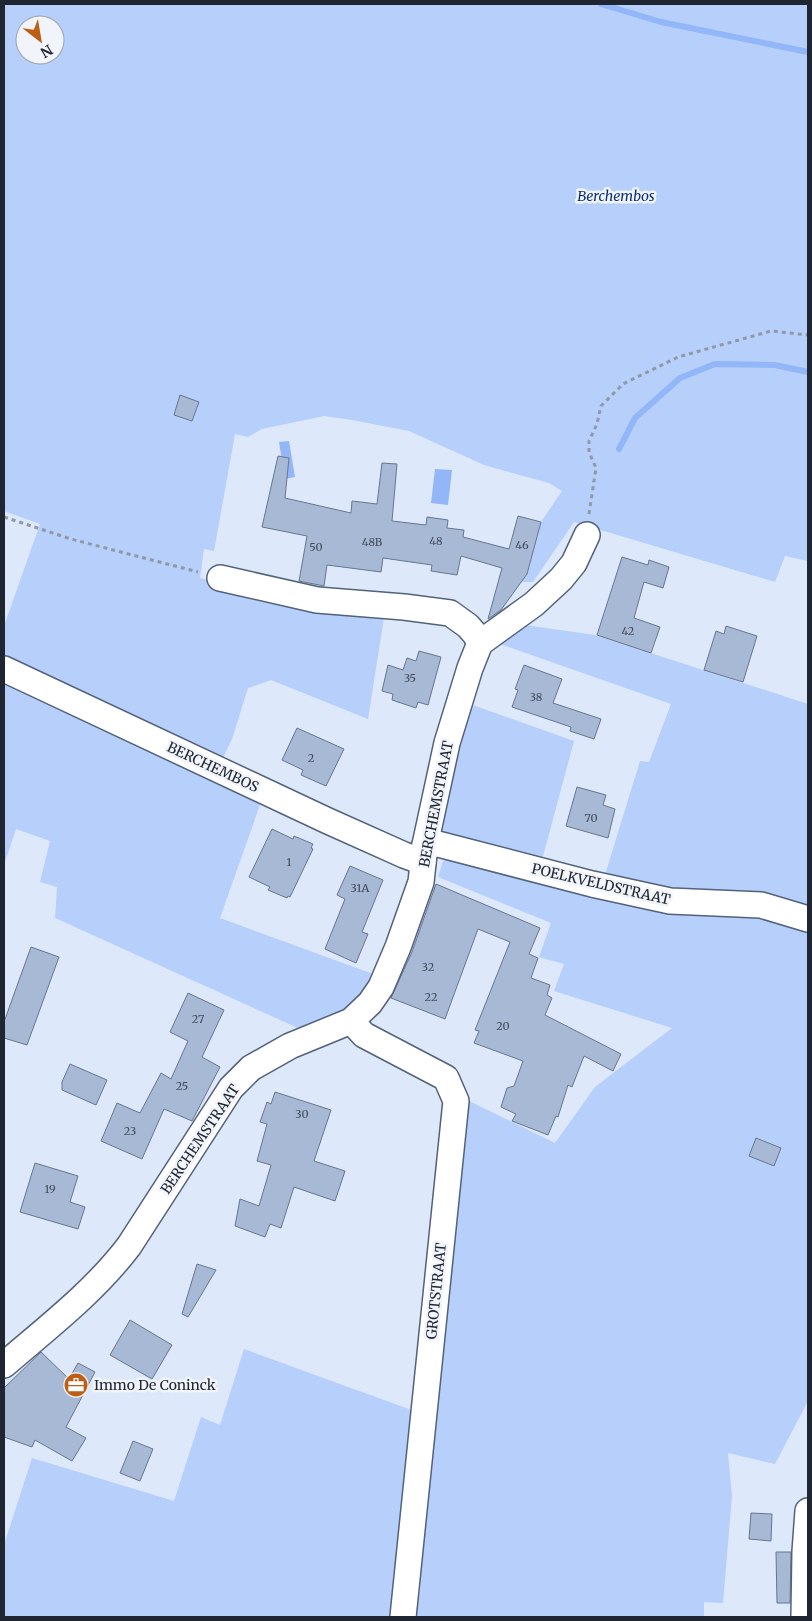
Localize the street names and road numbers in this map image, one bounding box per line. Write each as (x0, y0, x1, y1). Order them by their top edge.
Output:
street label: BERCHEMBOS (164, 738, 262, 796)
street label: BERCHEMSTRAAT (415, 739, 457, 869)
street label: POELKVELDSTRAAT (530, 859, 672, 909)
street label: BERCHEMSTRAAT (157, 1081, 244, 1197)
street label: GROTSTRAAT (422, 1242, 450, 1340)

